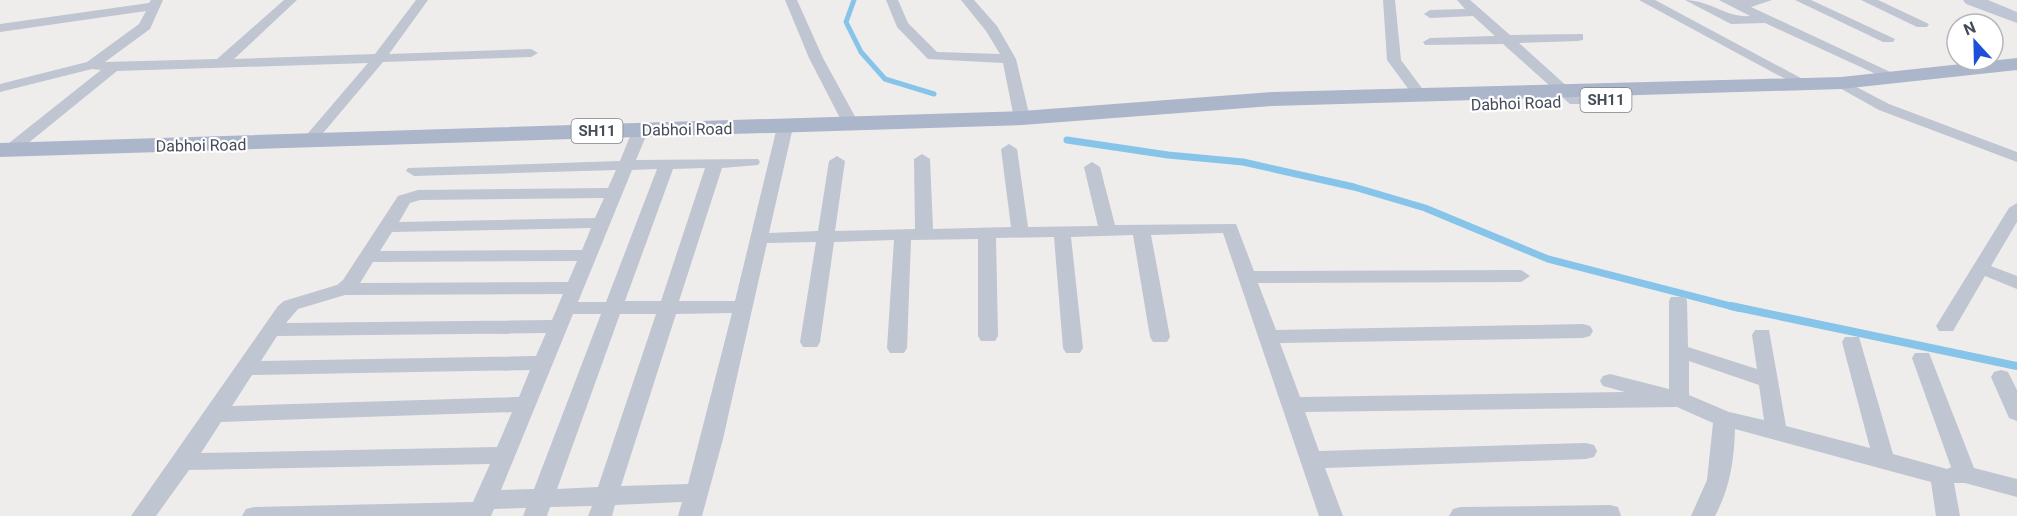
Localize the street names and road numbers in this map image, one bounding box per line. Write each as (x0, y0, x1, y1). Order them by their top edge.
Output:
road number: SH11 (1580, 88, 1632, 112)
street label: Dabhoi Road (1470, 92, 1562, 115)
road number: SH11 (572, 119, 622, 143)
street label: Dabhoi Road (641, 119, 733, 140)
street label: Dabhoi Road (155, 135, 247, 156)

